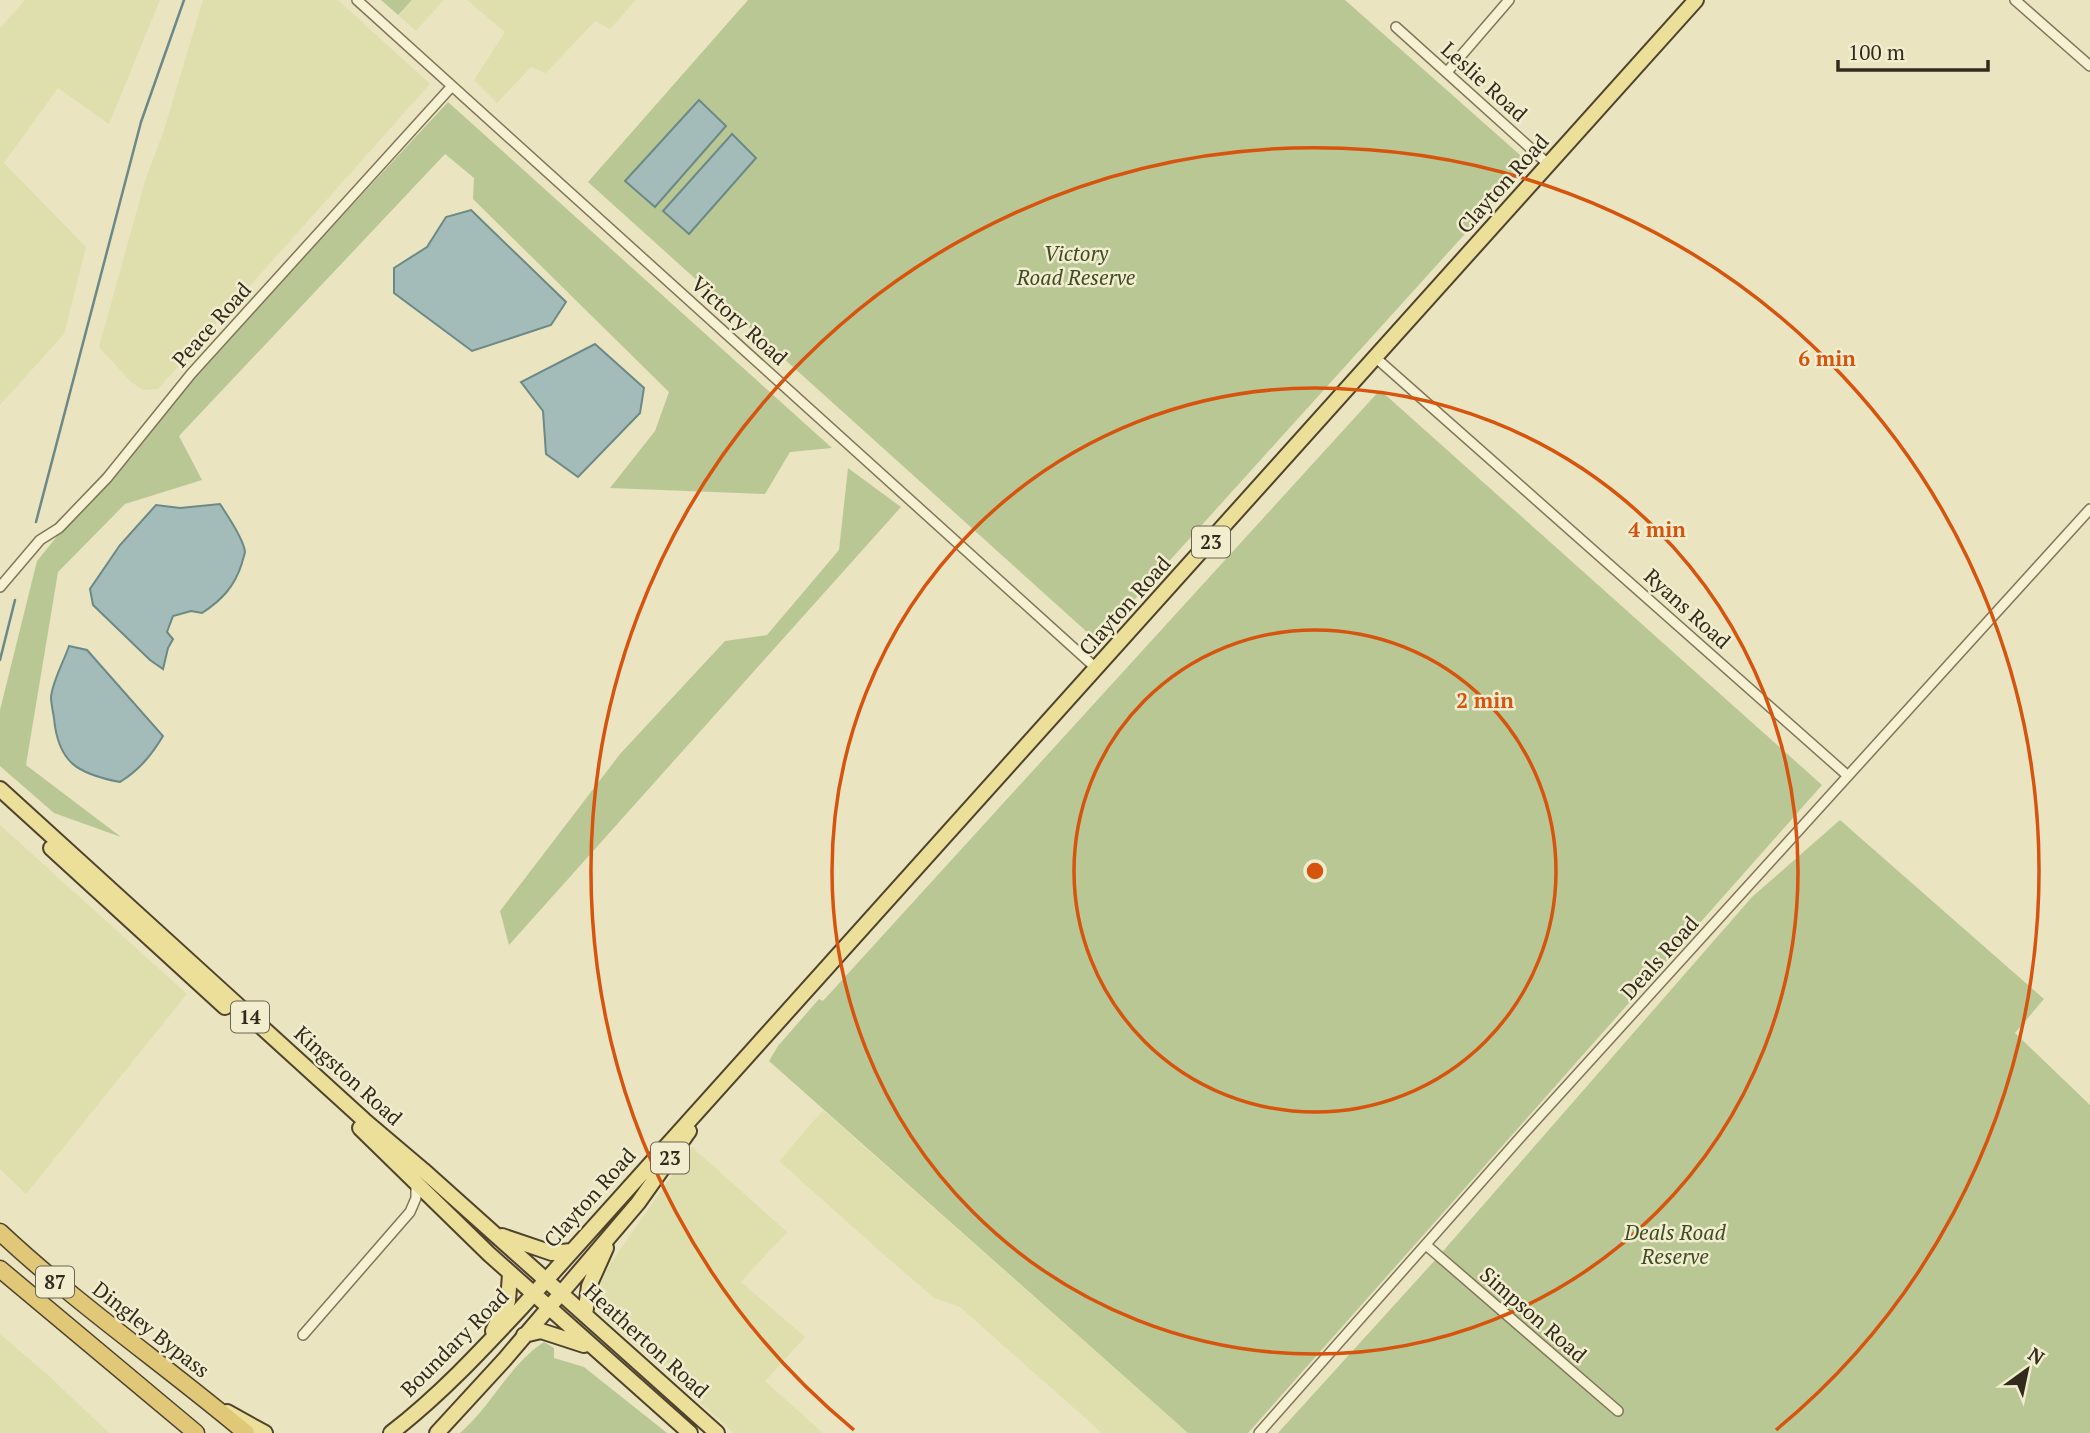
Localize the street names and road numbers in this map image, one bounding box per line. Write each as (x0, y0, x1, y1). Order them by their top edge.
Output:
street label: Leslie Road (1436, 35, 1534, 127)
street label: Clayton Road (1450, 127, 1555, 239)
street label: Victory Road (685, 269, 794, 371)
street label: Peace Road (166, 276, 257, 373)
road number: 23 (1192, 526, 1230, 558)
street label: Clayton Road (1072, 549, 1177, 661)
street label: Ryans Road (1638, 562, 1737, 655)
street label: Deals Road (1614, 909, 1704, 1005)
road number: 14 (231, 1001, 269, 1032)
street label: Kingston Road (289, 1019, 409, 1131)
street label: Clayton Road (537, 1141, 642, 1253)
road number: 23 (651, 1142, 689, 1174)
street label: Simpson Road (1474, 1260, 1593, 1369)
road number: 87 (36, 1266, 74, 1298)
street label: Dingley Bypass (87, 1275, 216, 1384)
street label: Heatherton Road (578, 1277, 715, 1404)
street label: Boundary Road (394, 1282, 515, 1403)

